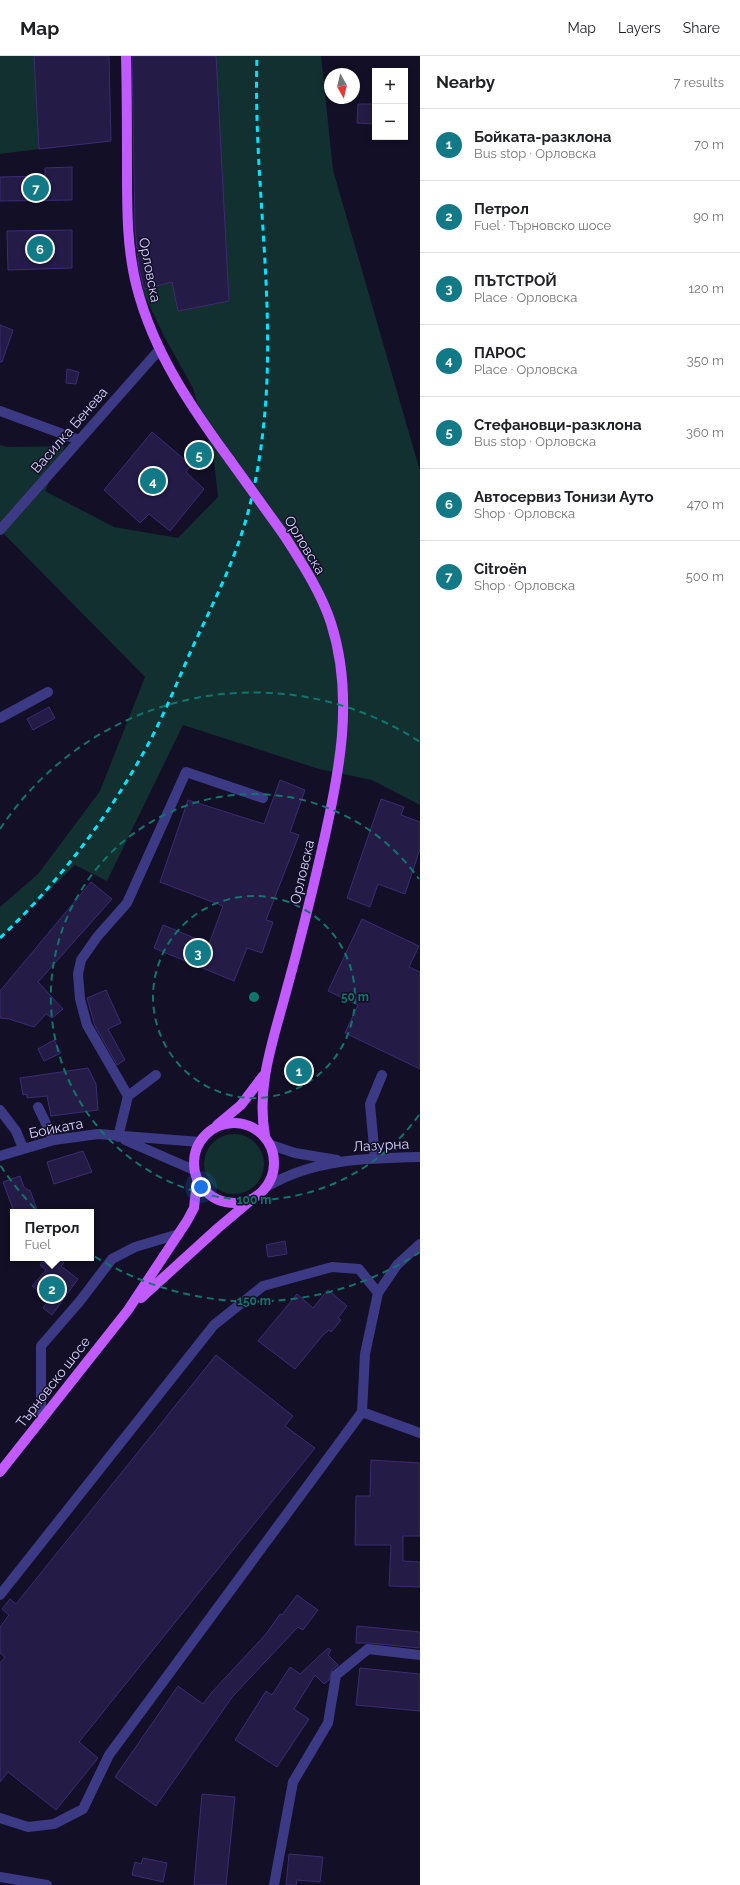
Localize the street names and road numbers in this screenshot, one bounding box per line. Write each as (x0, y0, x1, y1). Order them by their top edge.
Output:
street label: Орловска (136, 236, 164, 304)
street label: Василка Бенева (27, 384, 111, 476)
street label: Орловска (281, 513, 329, 577)
street label: Орловска (287, 838, 317, 906)
street label: Бойката (28, 1115, 84, 1141)
street label: Лазурна (352, 1136, 410, 1154)
street label: Търновско шосе (13, 1334, 93, 1430)

